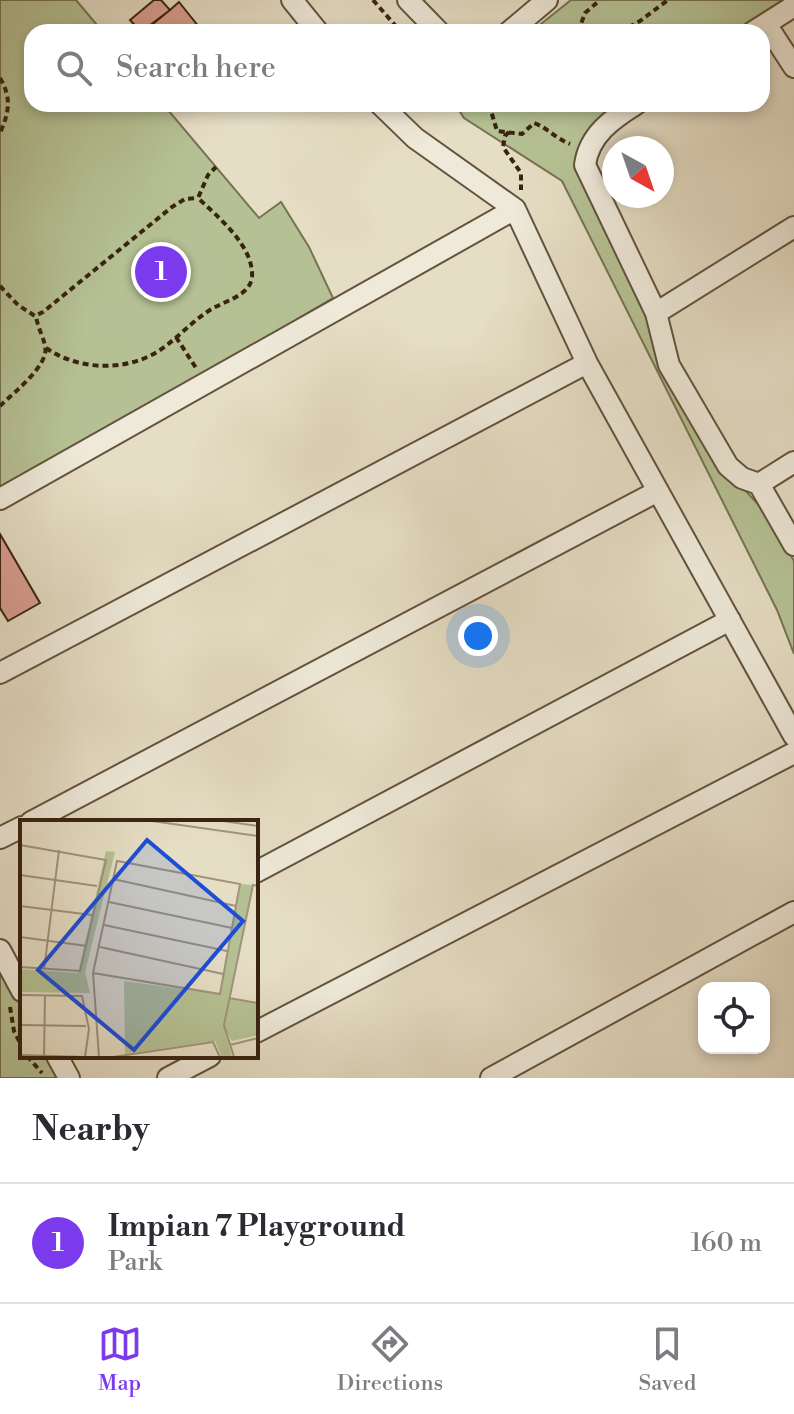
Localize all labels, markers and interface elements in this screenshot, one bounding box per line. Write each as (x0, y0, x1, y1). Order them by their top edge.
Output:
search box (24, 24, 770, 112)
icon: search (52, 46, 96, 90)
text: Search here (116, 49, 276, 87)
north arrow (602, 136, 674, 208)
pin: 1 (135, 242, 187, 302)
your location (458, 616, 498, 656)
inset map (20, 820, 258, 1058)
map controls (698, 982, 770, 1054)
button: locate (698, 982, 770, 1054)
text: Nearby (32, 1109, 150, 1151)
text: Impian 7 Playground (108, 1208, 405, 1246)
text: 1 (52, 1227, 64, 1259)
text: 160 m (691, 1227, 762, 1259)
text: Park (108, 1246, 162, 1278)
tab: Map (98, 1322, 142, 1397)
tab: Directions (337, 1322, 443, 1397)
tab: Saved (639, 1322, 696, 1397)

